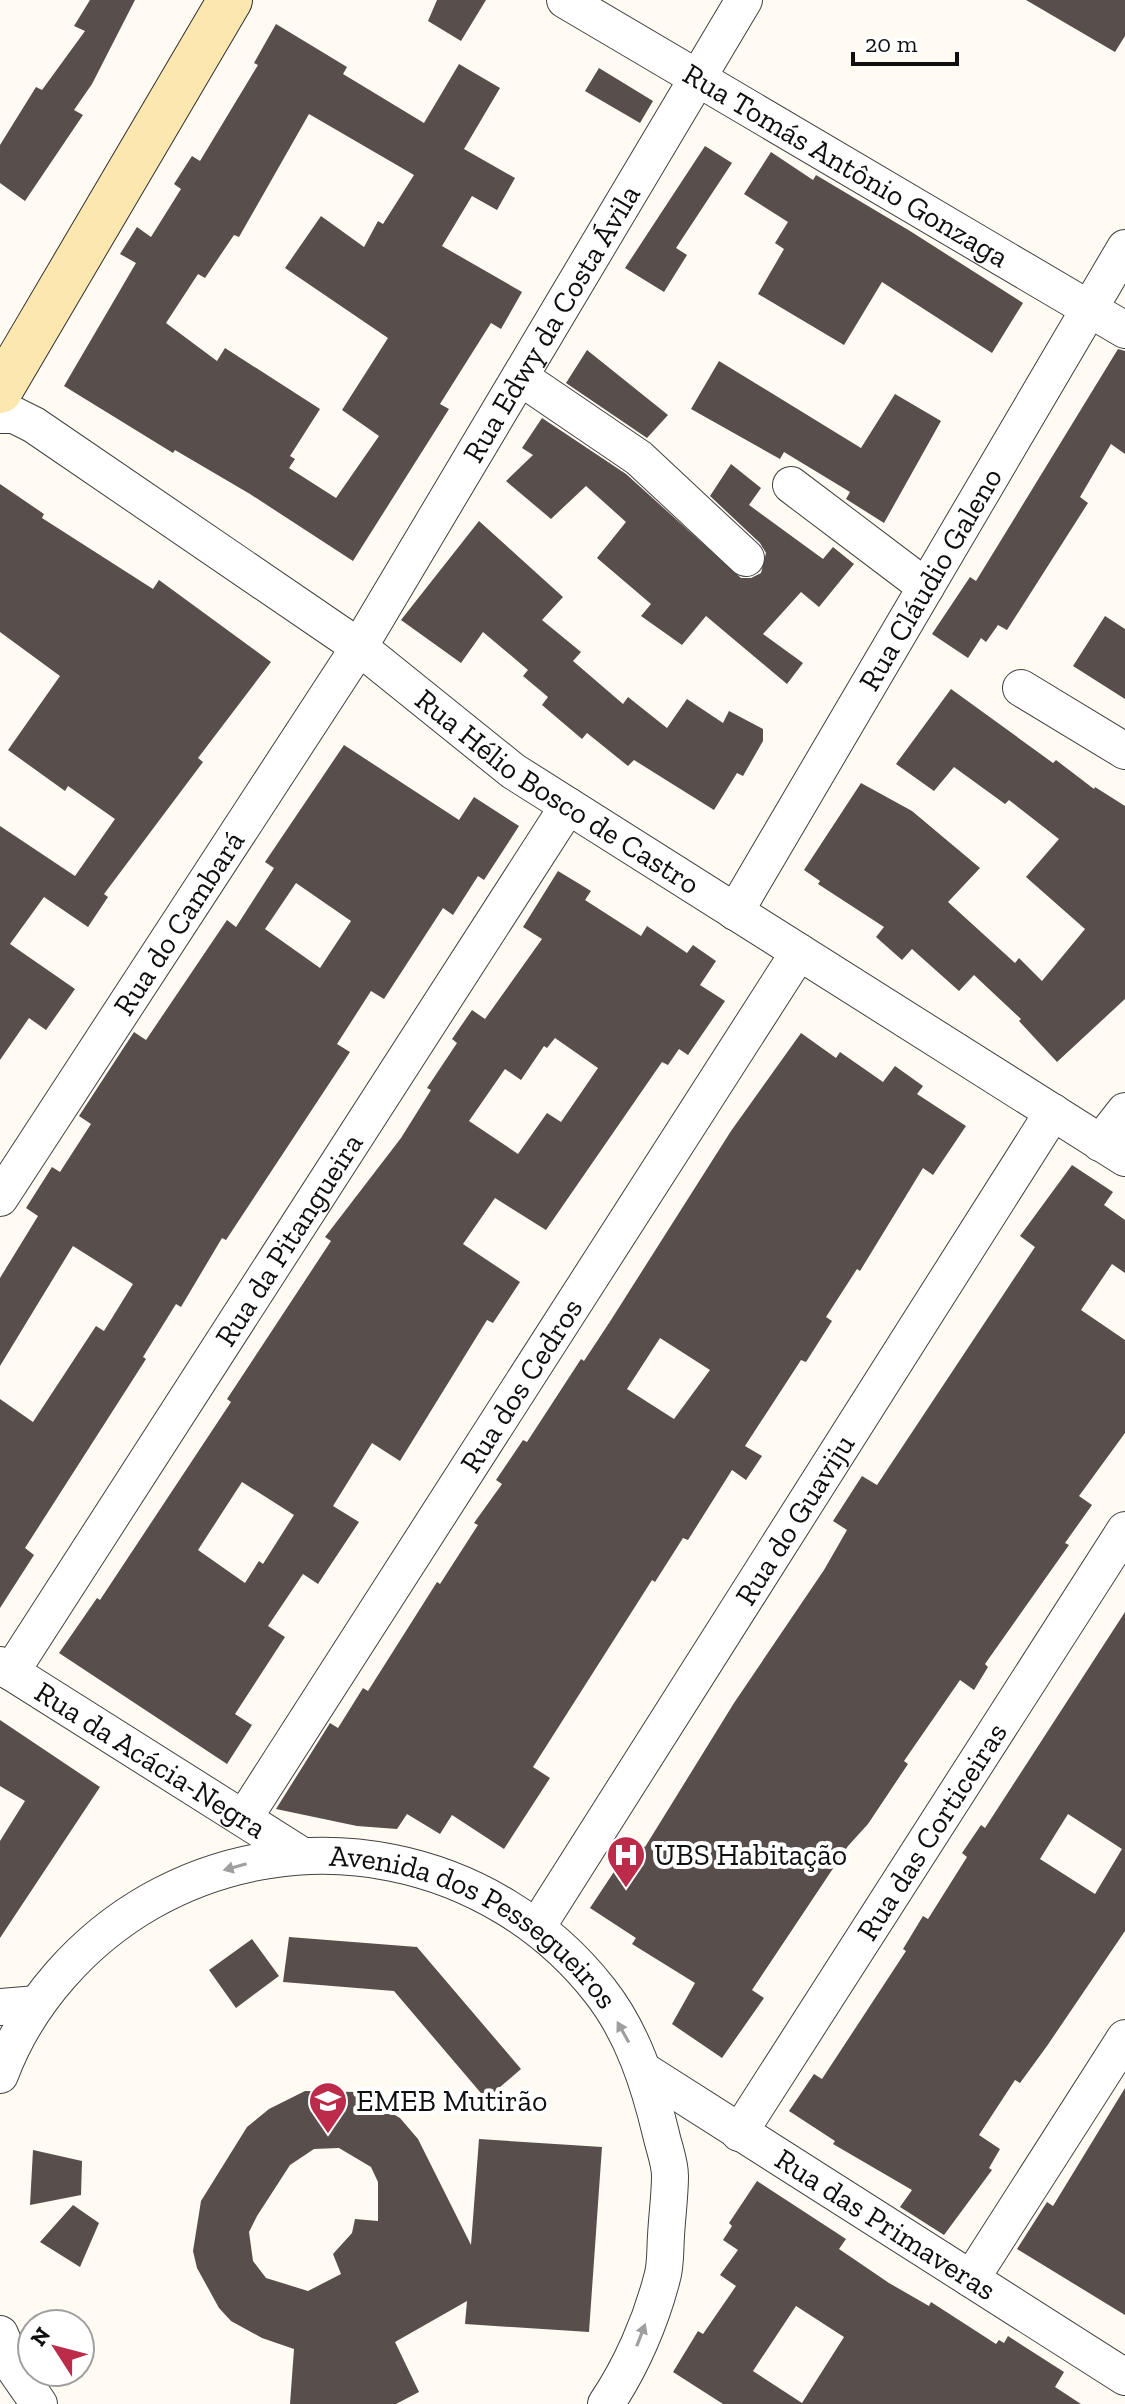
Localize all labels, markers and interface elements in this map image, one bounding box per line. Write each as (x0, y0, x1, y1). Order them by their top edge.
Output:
scale bar (853, 16, 957, 66)
text: 20 m (865, 29, 918, 58)
street label: Rua Tomás Antônio Gonzaga (677, 56, 1015, 275)
street label: Rua Edwy da Costa Ávila (455, 178, 648, 469)
street label: Rua Cláudio Galeno (851, 461, 1010, 697)
street label: Rua Hélio Bosco de Castro (408, 681, 706, 902)
street label: Rua do Cambará (106, 824, 252, 1022)
street label: Rua da Pitangueira (207, 1127, 371, 1353)
street label: Rua dos Cedros (452, 1291, 590, 1479)
street label: Rua do Guaviju (727, 1428, 862, 1612)
street label: Rua da Acácia-Negra (28, 1674, 273, 1846)
street label: Rua das Corticeiras (849, 1716, 1015, 1947)
hospital icon: UBS Habitação (605, 1834, 647, 1889)
place label: UBS Habitação (654, 1837, 847, 1873)
street label: Avenida dos Pessegueiros (328, 1838, 625, 2016)
one-way arrow (223, 1861, 247, 1874)
one-way arrow (617, 2020, 630, 2043)
school or university icon: EMEB Mutirão (307, 2080, 349, 2135)
place label: EMEB Mutirão (356, 2083, 547, 2119)
street label: Rua das Primaveras (768, 2141, 1003, 2308)
north arrow (16, 2308, 96, 2388)
text: N (24, 2322, 56, 2351)
one-way arrow (635, 2322, 648, 2346)

